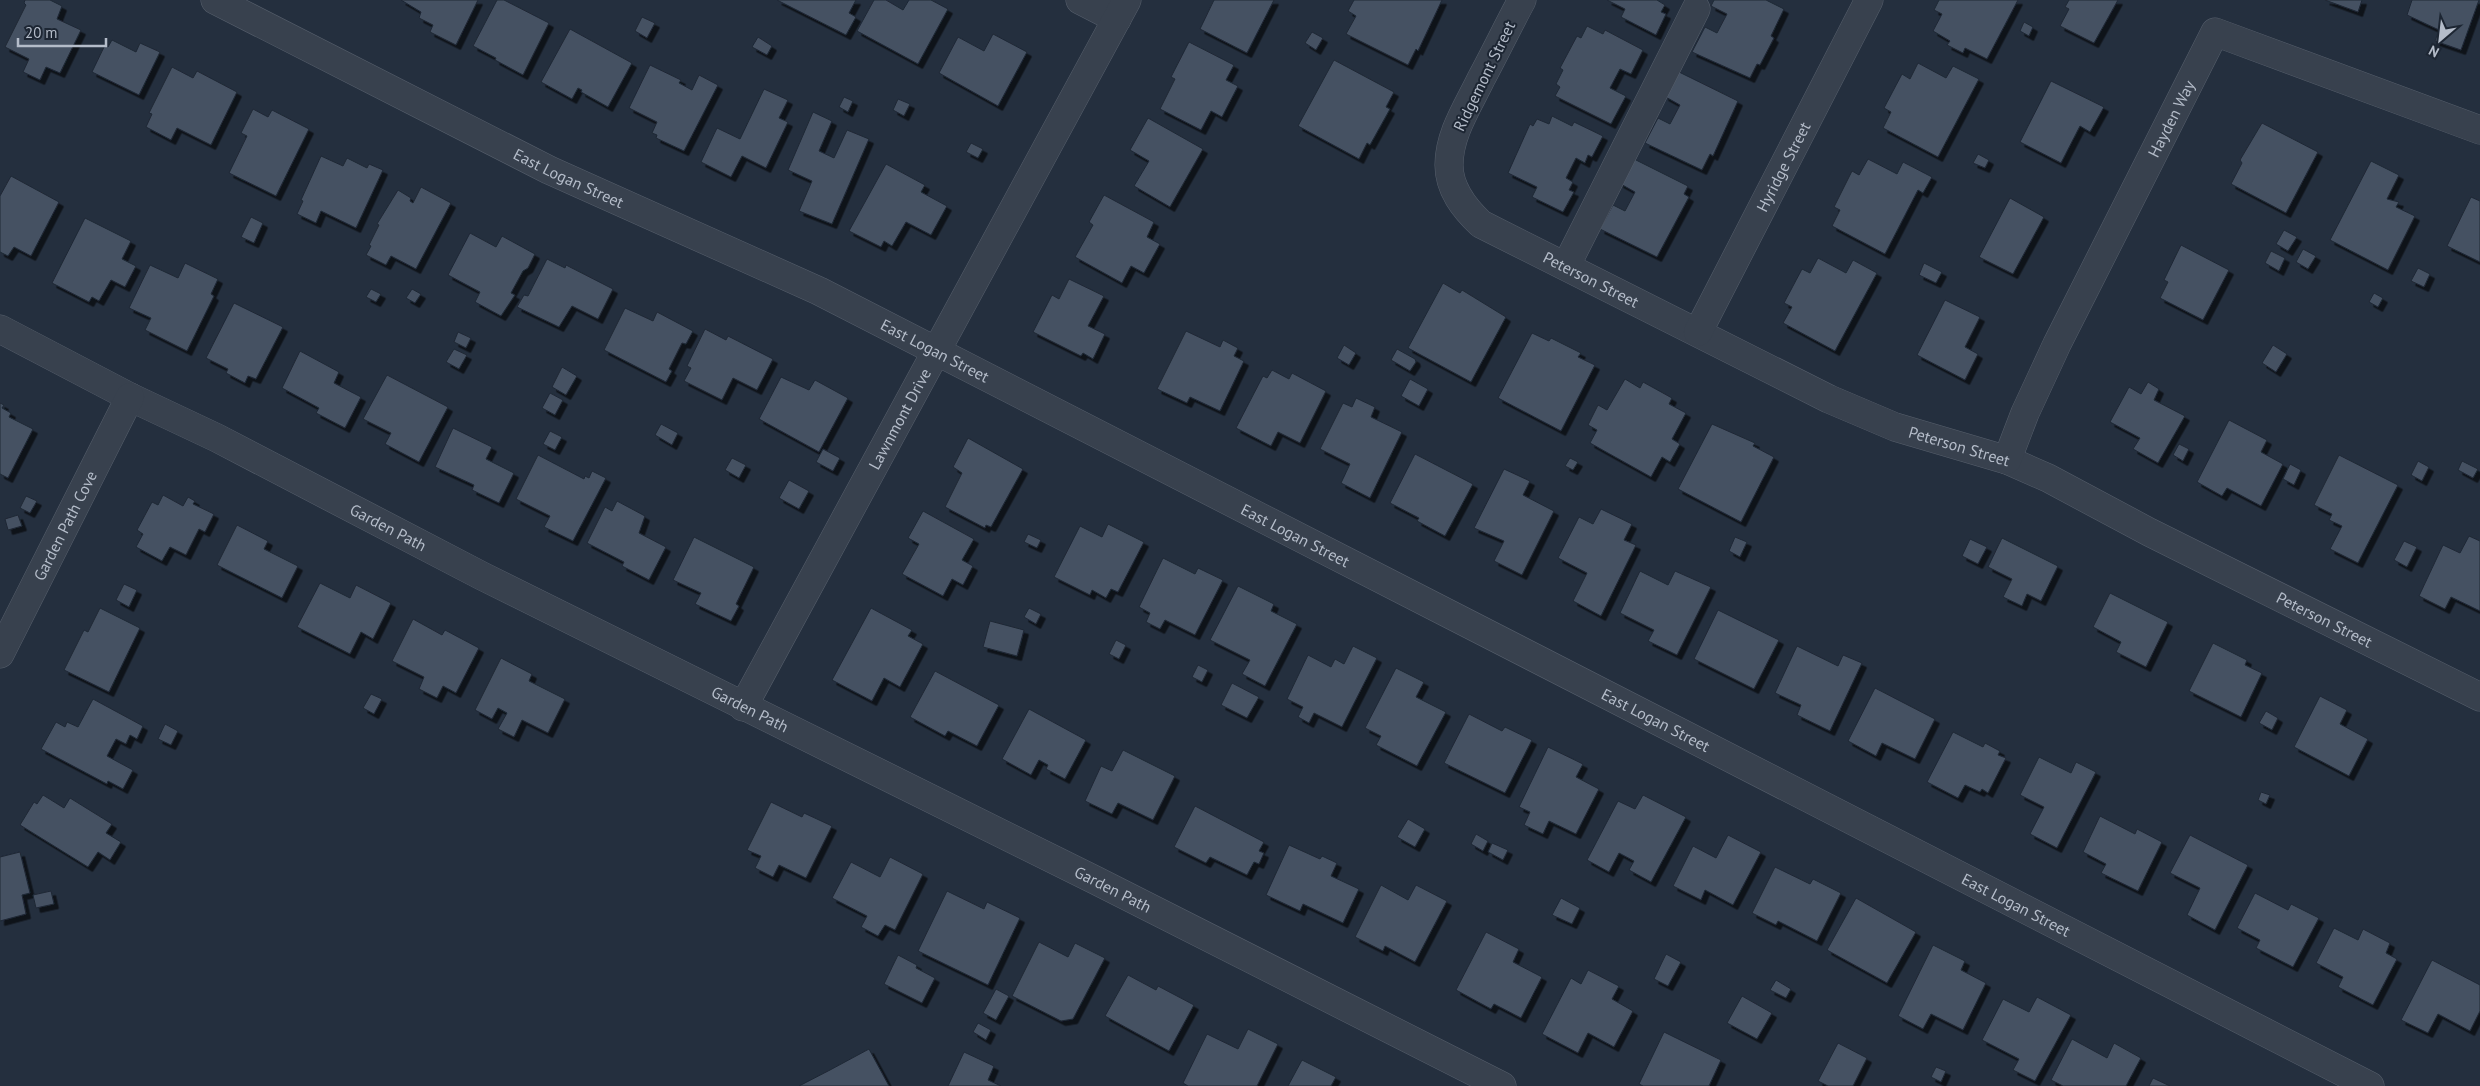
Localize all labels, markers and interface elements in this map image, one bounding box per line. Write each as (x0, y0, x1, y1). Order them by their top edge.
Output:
scale bar (18, 15, 105, 47)
north arrow (2415, 15, 2465, 65)
street label: Ridgemont Street (1449, 17, 1520, 134)
text: 20 m (25, 23, 58, 42)
text: N (2426, 41, 2442, 62)
street label: Hayden Way (2143, 76, 2199, 160)
street label: Hyridge Street (1752, 118, 1815, 215)
street label: East Logan Street (510, 144, 627, 212)
street label: Peterson Street (1540, 247, 1643, 312)
street label: East Logan Street (877, 314, 993, 387)
street label: Lawnmont Drive (864, 365, 935, 473)
street label: Peterson Street (1906, 422, 2013, 470)
street label: Garden Path Cove (29, 467, 101, 584)
street label: Garden Path (347, 499, 430, 555)
street label: East Logan Street (1238, 499, 1354, 572)
street label: Peterson Street (2273, 587, 2376, 652)
street label: Garden Path (708, 681, 792, 737)
street label: East Logan Street (1598, 684, 1714, 756)
street label: Garden Path (1071, 861, 1155, 917)
street label: East Logan Street (1959, 869, 2074, 941)

